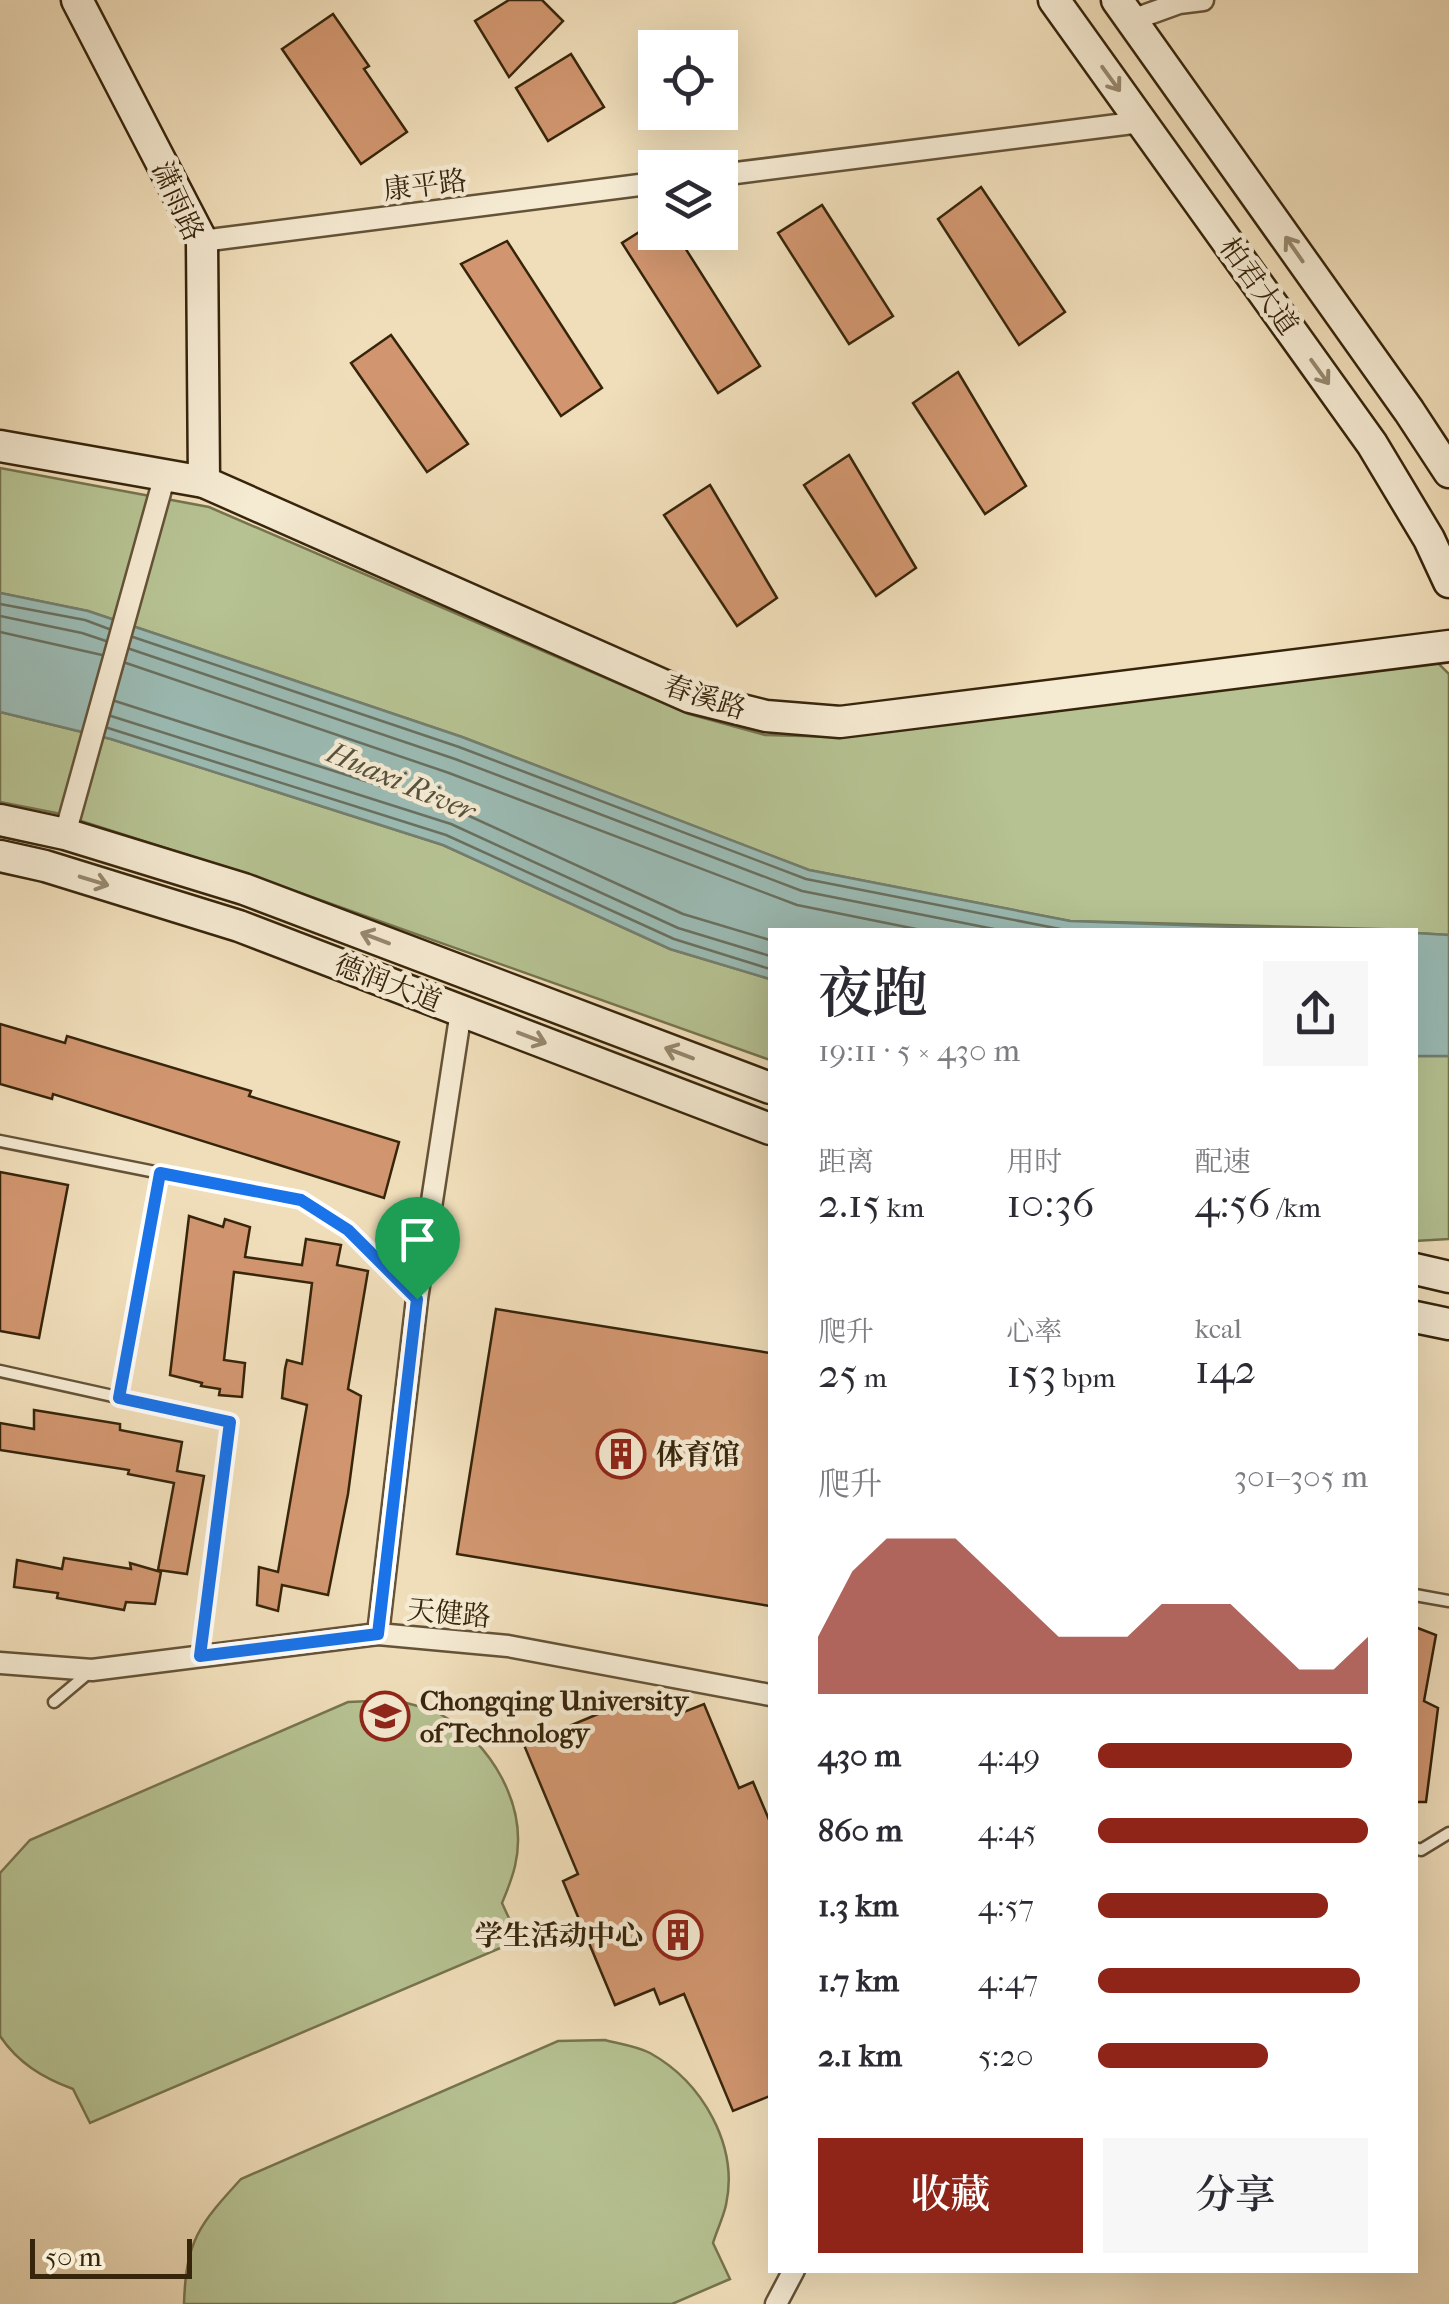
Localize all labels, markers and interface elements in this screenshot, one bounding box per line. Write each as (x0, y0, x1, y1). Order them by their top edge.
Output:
map controls (638, 30, 738, 250)
button: locate (638, 30, 738, 130)
one-way arrow (1100, 65, 1121, 93)
button: layers (638, 150, 738, 250)
street label: 潇雨路 (145, 156, 211, 246)
street label: 康平路 (381, 164, 469, 206)
street label: 柏君大道 (1213, 231, 1305, 341)
one-way arrow (1284, 235, 1305, 263)
one-way arrow (1309, 358, 1330, 385)
street label: 春溪路 (660, 668, 750, 726)
water label: Huaxi River (321, 735, 483, 830)
one-way arrow (78, 873, 109, 891)
one-way arrow (360, 928, 391, 946)
street label: 德润大道 (330, 948, 446, 1018)
button: share (1263, 961, 1368, 1066)
text: 夜跑 (818, 962, 928, 1026)
one-way arrow (515, 1030, 546, 1048)
text: 19:11 · 5 × 430 m (818, 1032, 1020, 1069)
one-way arrow (664, 1043, 695, 1061)
text: 距离 (818, 1145, 874, 1178)
text: 用时 (1006, 1145, 1062, 1178)
text: 配速 (1195, 1145, 1251, 1178)
text: 2.15 (818, 1179, 881, 1228)
text: 10:36 (1006, 1179, 1094, 1228)
text: 4:56 (1195, 1179, 1271, 1228)
text: km (881, 1191, 924, 1224)
text: /km (1271, 1191, 1321, 1224)
pin (375, 1197, 460, 1300)
icon: arrive (390, 1212, 445, 1267)
text: kcal (1195, 1312, 1242, 1345)
text: 爬升 (818, 1315, 874, 1348)
text: 心率 (1006, 1315, 1062, 1348)
text: 142 (1195, 1345, 1256, 1394)
text: 25 (818, 1349, 858, 1398)
text: 153 (1006, 1349, 1057, 1398)
text: m (858, 1361, 887, 1394)
text: bpm (1057, 1361, 1116, 1394)
building icon: 体育馆 (595, 1428, 647, 1480)
place label: 体育馆 (656, 1438, 740, 1471)
text: 301–305 m (1234, 1458, 1368, 1495)
text: 爬升 (818, 1466, 882, 1503)
street label: 天健路 (406, 1593, 492, 1633)
place label: Chongqing University of Technology (420, 1684, 690, 1749)
school or university icon: Chongqing University of Technology (359, 1690, 411, 1742)
text: 430 m (818, 1737, 901, 1774)
text: 4:49 (978, 1737, 1040, 1774)
text: 860 m (818, 1812, 903, 1849)
text: 4:45 (978, 1812, 1037, 1849)
text: 1.3 km (818, 1887, 899, 1924)
text: 4:57 (978, 1887, 1034, 1924)
building icon: 学生活动中心 (652, 1909, 704, 1961)
place label: 学生活动中心 (475, 1919, 643, 1952)
text: 1.7 km (818, 1962, 899, 1999)
text: 4:47 (978, 1962, 1038, 1999)
text: 2.1 km (818, 2037, 902, 2074)
text: 5:20 (978, 2037, 1034, 2074)
button: 收藏 (818, 2138, 1083, 2253)
button: 分享 (1103, 2138, 1368, 2253)
scale bar (30, 2234, 192, 2278)
text: 50 m (45, 2240, 102, 2273)

